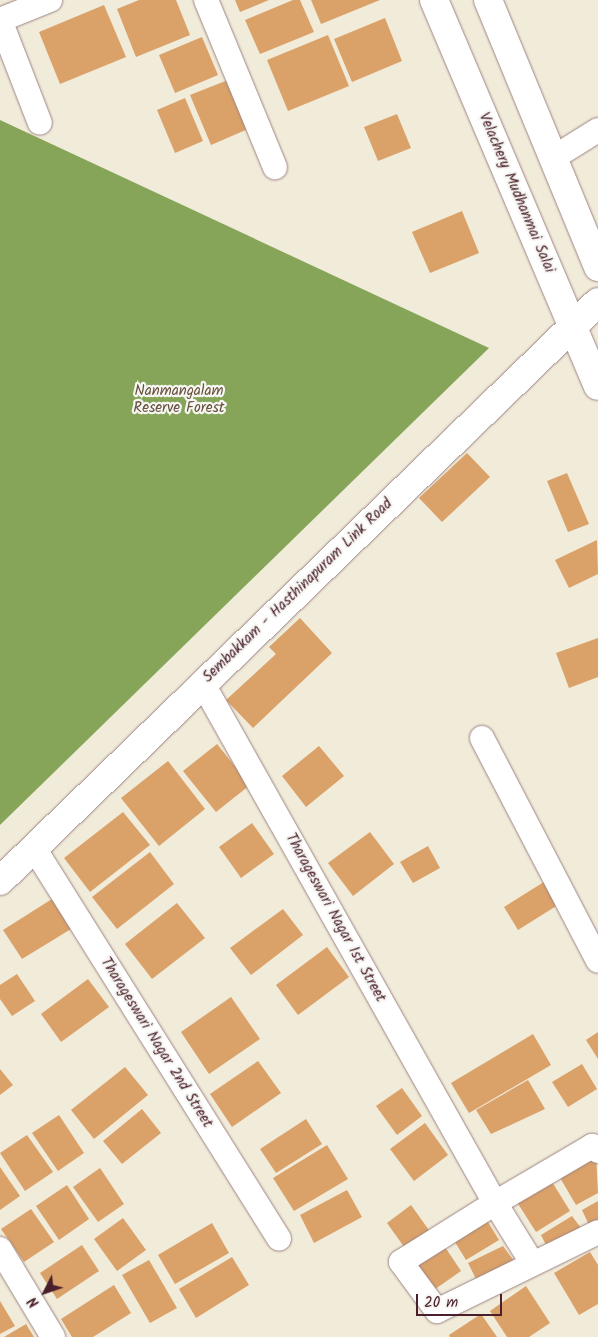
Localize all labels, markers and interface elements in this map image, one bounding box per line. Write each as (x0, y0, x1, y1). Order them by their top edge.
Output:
street label: Velachery Mudhanmai Salai (474, 110, 558, 276)
park label: Nanmangalam Reserve Forest (133, 382, 225, 417)
street label: Sembakkam - Hasthinapuram Link Road (199, 495, 397, 687)
street label: Tharageswari Nagar 1st Street (281, 830, 389, 1006)
street label: Tharageswari Nagar 2nd Street (96, 954, 216, 1132)
north arrow (20, 1267, 70, 1317)
scale bar (418, 1284, 504, 1316)
text: N (22, 1291, 45, 1312)
text: 20 m (424, 1291, 458, 1315)

